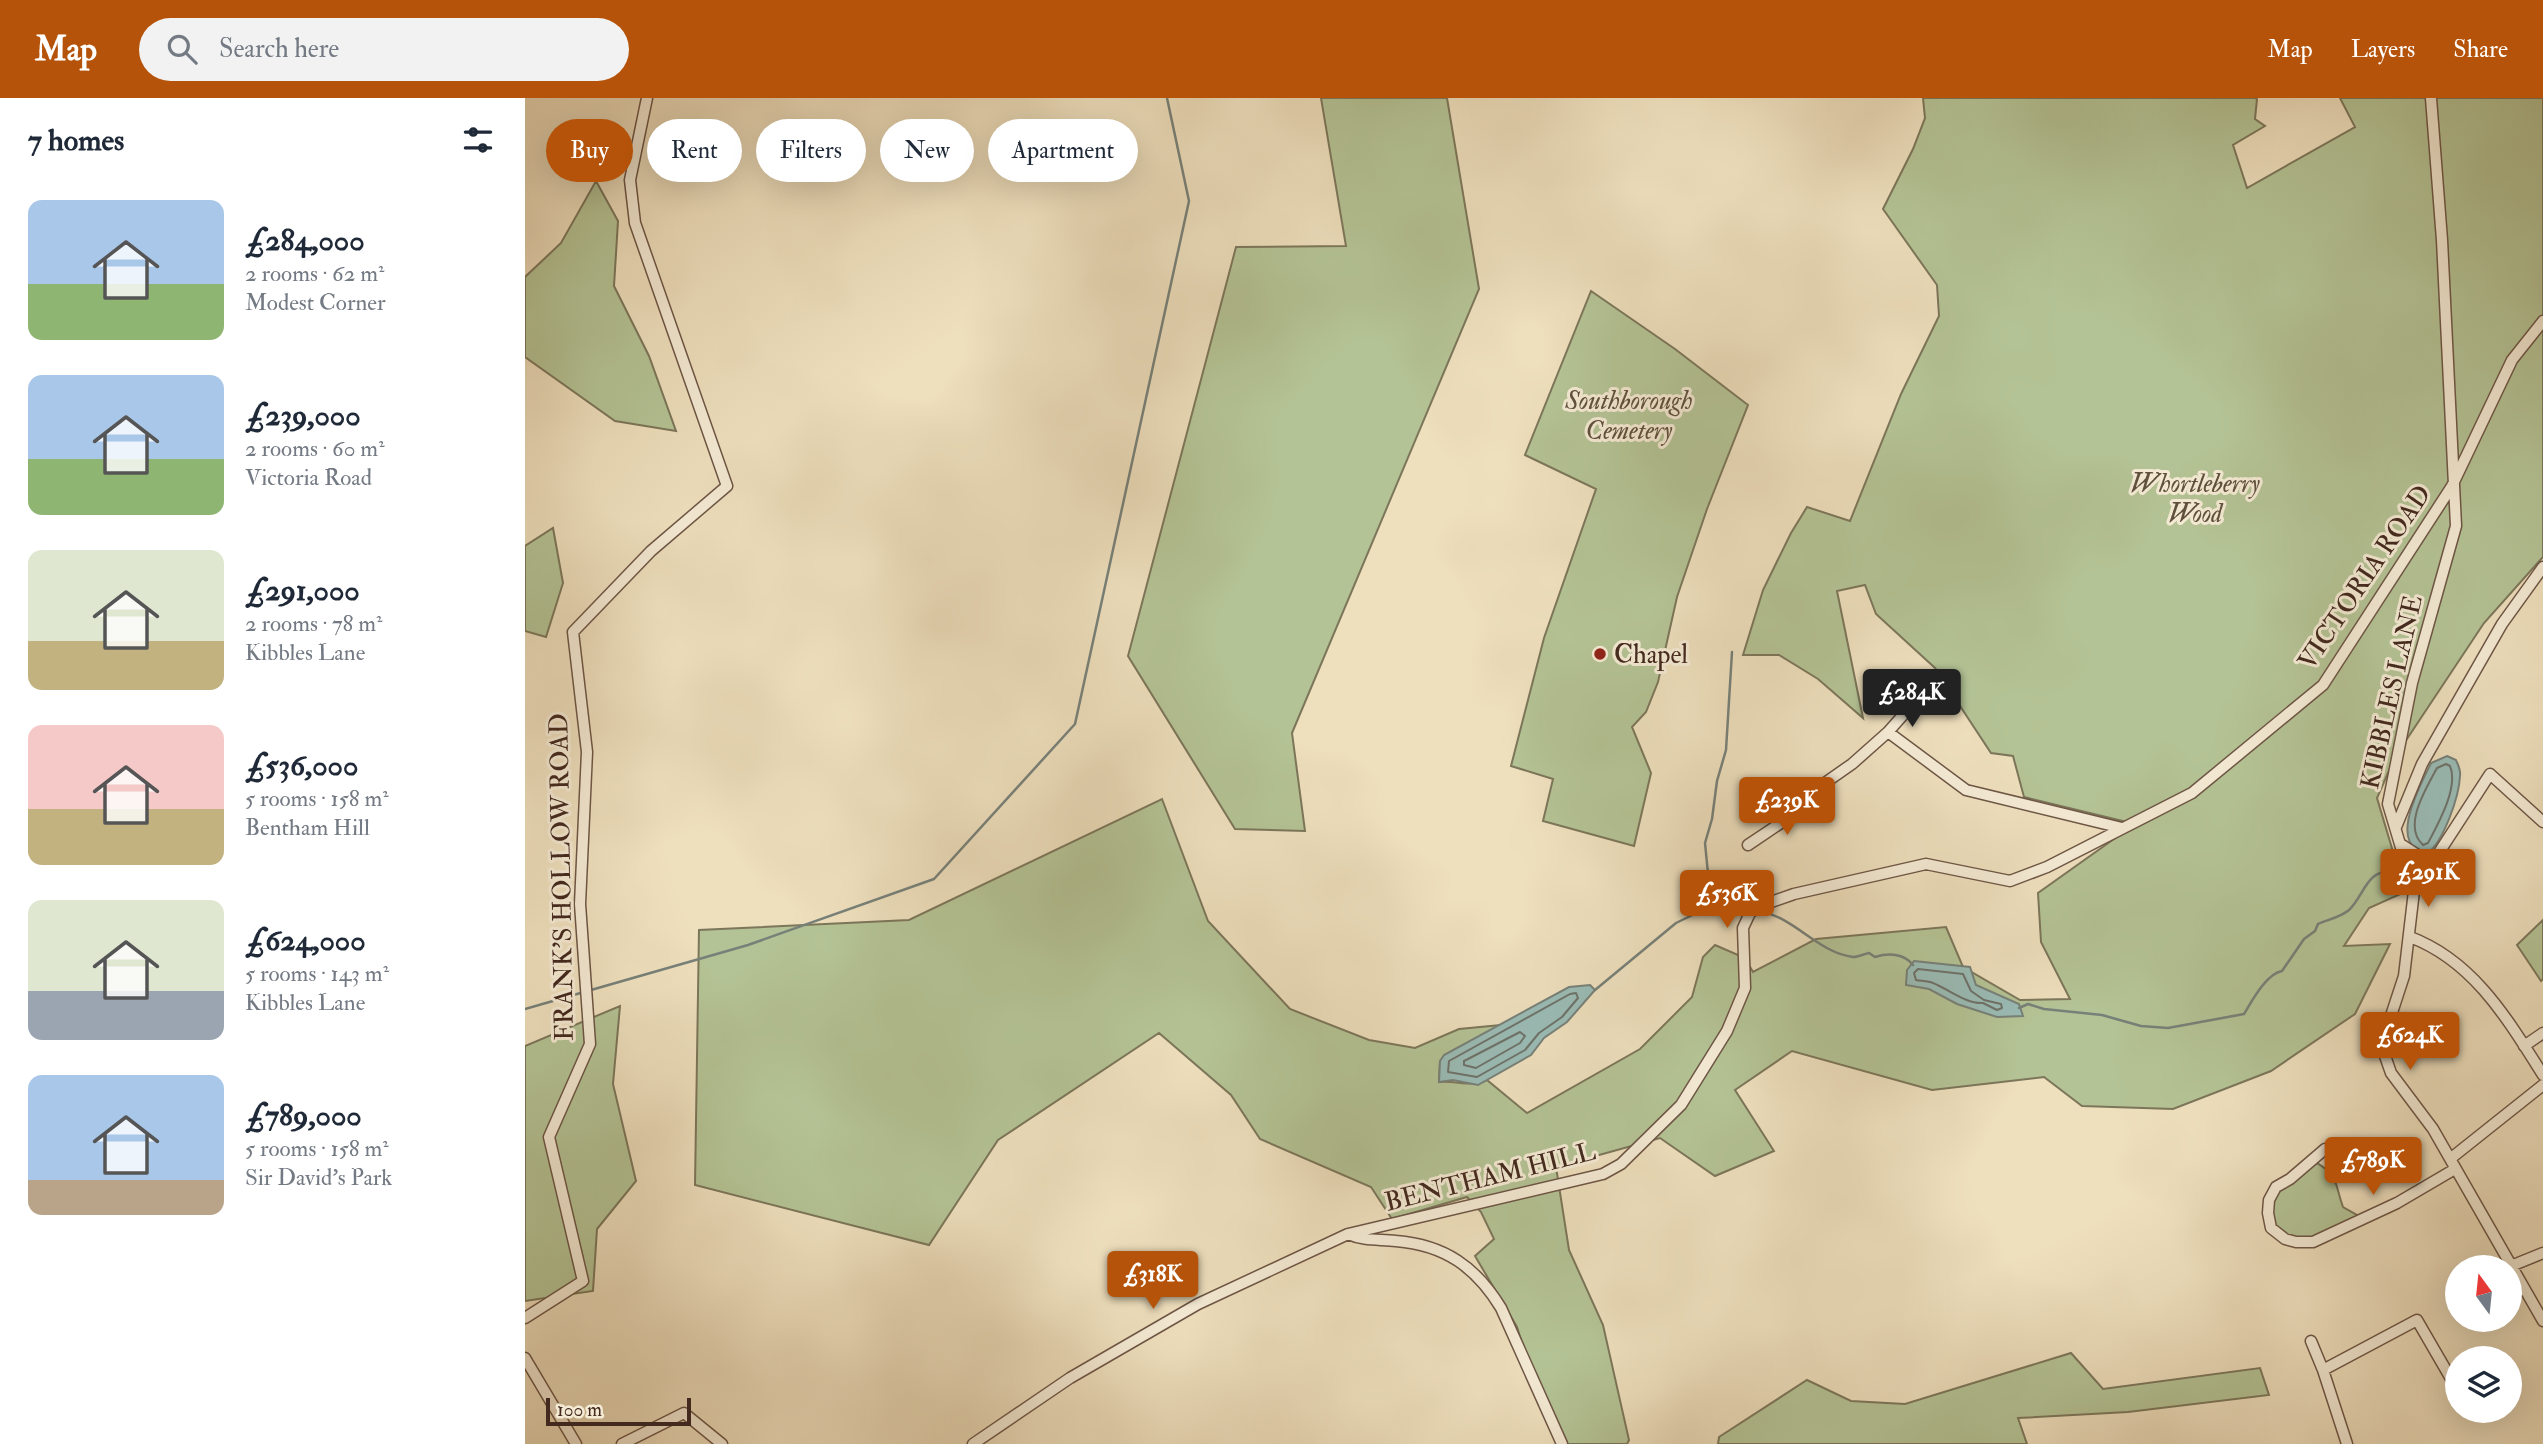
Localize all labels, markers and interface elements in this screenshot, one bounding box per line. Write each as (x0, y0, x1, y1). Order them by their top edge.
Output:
search box (139, 18, 629, 81)
text: Map (35, 29, 97, 70)
icon: search (163, 30, 201, 68)
text: Search here (219, 33, 339, 65)
text: Map (2268, 34, 2313, 65)
text: Layers (2351, 34, 2415, 65)
text: Share (2453, 34, 2508, 65)
chip: Buy (546, 119, 633, 182)
chip: Rent (647, 119, 742, 182)
chip: Filters (756, 119, 866, 182)
chip: New (880, 119, 974, 182)
chip: Apartment (988, 119, 1138, 182)
icon: filters (459, 121, 497, 159)
text: 7 homes (28, 122, 124, 159)
text: £284,000 (245, 222, 365, 259)
icon: home (84, 228, 168, 312)
text: 2 rooms · 62 m² (245, 259, 384, 288)
text: Modest Corner (245, 288, 386, 317)
park label: Southborough Cemetery (1564, 385, 1693, 447)
text: £239,000 (245, 397, 361, 434)
icon: home (84, 403, 168, 487)
text: 2 rooms · 60 m² (245, 434, 385, 463)
text: Victoria Road (245, 463, 372, 492)
park label: Whortleberry Wood (2130, 468, 2260, 530)
street label: VICTORIA ROAD (2291, 479, 2438, 676)
text: £291,000 (245, 572, 360, 609)
icon: home (84, 578, 168, 662)
street label: KIBBLES LANE (2354, 592, 2430, 792)
text: 2 rooms · 78 m² (245, 609, 383, 638)
text: Kibbles Lane (245, 638, 365, 667)
place label: Chapel (1614, 639, 1688, 672)
marker: Chapel (1592, 646, 1608, 662)
pin: £284K (1863, 670, 1961, 729)
text: £284K (1879, 677, 1945, 706)
street label: FRANK'S HOLLOW ROAD (543, 713, 581, 1041)
text: £536,000 (245, 747, 358, 784)
icon: home (84, 753, 168, 837)
pin: £239K (1738, 778, 1836, 837)
text: 5 rooms · 158 m² (245, 784, 389, 813)
text: £239K (1755, 785, 1819, 814)
text: Bentham Hill (245, 813, 370, 842)
pin: £291K (2379, 850, 2477, 909)
text: £291K (2396, 857, 2460, 886)
pin: £536K (1678, 870, 1776, 930)
text: £536K (1696, 878, 1758, 907)
text: £624,000 (245, 922, 366, 959)
icon: home (84, 928, 168, 1012)
text: 5 rooms · 143 m² (245, 959, 389, 988)
text: Kibbles Lane (245, 988, 365, 1017)
pin: £624K (2361, 1012, 2459, 1072)
text: £624K (2376, 1020, 2444, 1049)
text: £789,000 (245, 1097, 362, 1134)
icon: home (84, 1103, 168, 1187)
text: 5 rooms · 158 m² (245, 1134, 389, 1163)
street label: BENTHAM HILL (1381, 1135, 1599, 1219)
pin: £789K (2324, 1138, 2422, 1197)
text: £789K (2341, 1145, 2405, 1174)
text: Sir David's Park (245, 1163, 392, 1192)
pin: £318K (1104, 1252, 1202, 1311)
north arrow (2445, 1255, 2522, 1332)
map controls (2445, 1255, 2522, 1423)
text: £318K (1123, 1259, 1183, 1288)
button: layers (2445, 1346, 2522, 1423)
scale bar (546, 1395, 691, 1427)
text: 100 m (557, 1398, 602, 1422)

